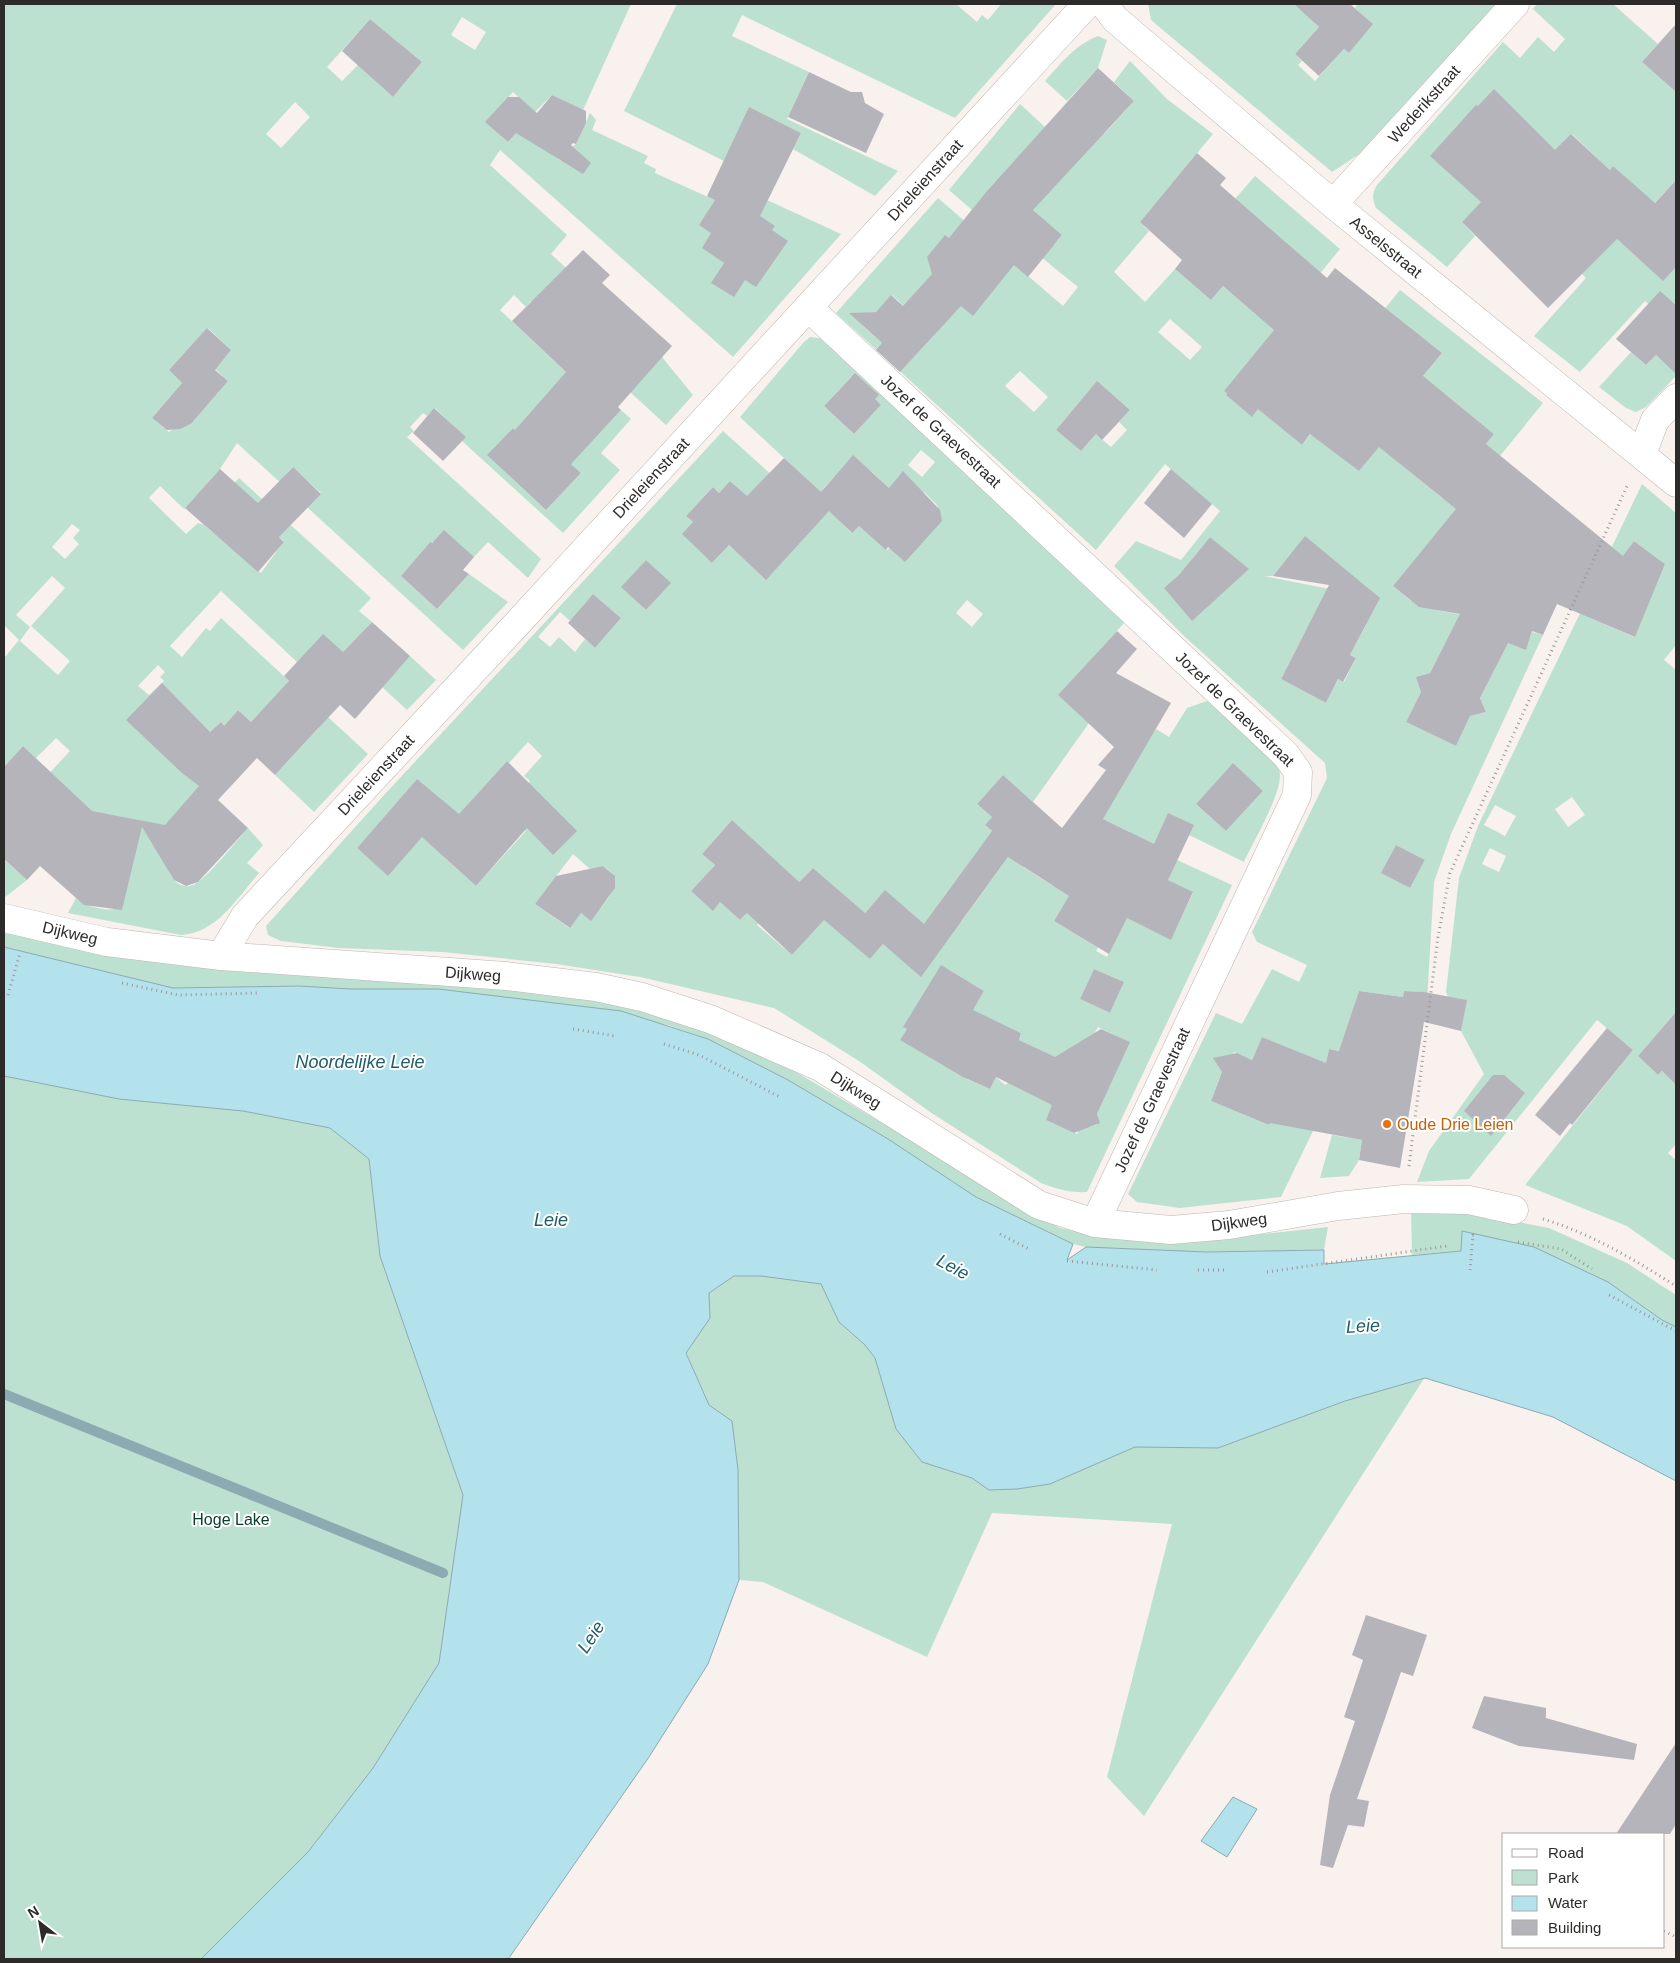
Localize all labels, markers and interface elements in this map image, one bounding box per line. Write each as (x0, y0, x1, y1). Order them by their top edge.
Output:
street label: Wederikstraat (1385, 61, 1464, 146)
street label: Drieleienstraat (884, 136, 966, 224)
street label: Asselsstraat (1347, 213, 1426, 281)
street label: Jozef de Graevestraat (878, 371, 1005, 491)
street label: Drieleienstraat (610, 434, 693, 522)
street label: Jozef de Graevestraat (1172, 648, 1298, 770)
street label: Drieleienstraat (335, 731, 418, 819)
street label: Dijkweg (41, 918, 99, 948)
street label: Dijkweg (444, 964, 502, 984)
street label: Jozef de Graevestraat (1111, 1025, 1193, 1175)
water label: Noordelijke Leie (295, 1052, 425, 1072)
street label: Dijkweg (828, 1068, 884, 1112)
place label: Oude Drie Leien (1397, 1116, 1514, 1133)
marker: Oude Drie Leien (1381, 1118, 1393, 1130)
water label: Leie (534, 1210, 568, 1230)
street label: Dijkweg (1210, 1210, 1268, 1234)
water label: Leie (933, 1250, 973, 1284)
water label: Leie (1345, 1315, 1381, 1337)
park label: Hoge Lake (192, 1511, 270, 1528)
water label: Leie (573, 1617, 609, 1657)
legend (1502, 1833, 1665, 1948)
text: Road (1548, 1844, 1584, 1861)
text: Park (1548, 1869, 1579, 1886)
text: Water (1548, 1894, 1587, 1911)
north arrow (15, 1898, 65, 1948)
text: N (25, 1902, 42, 1921)
text: Building (1548, 1919, 1601, 1936)

